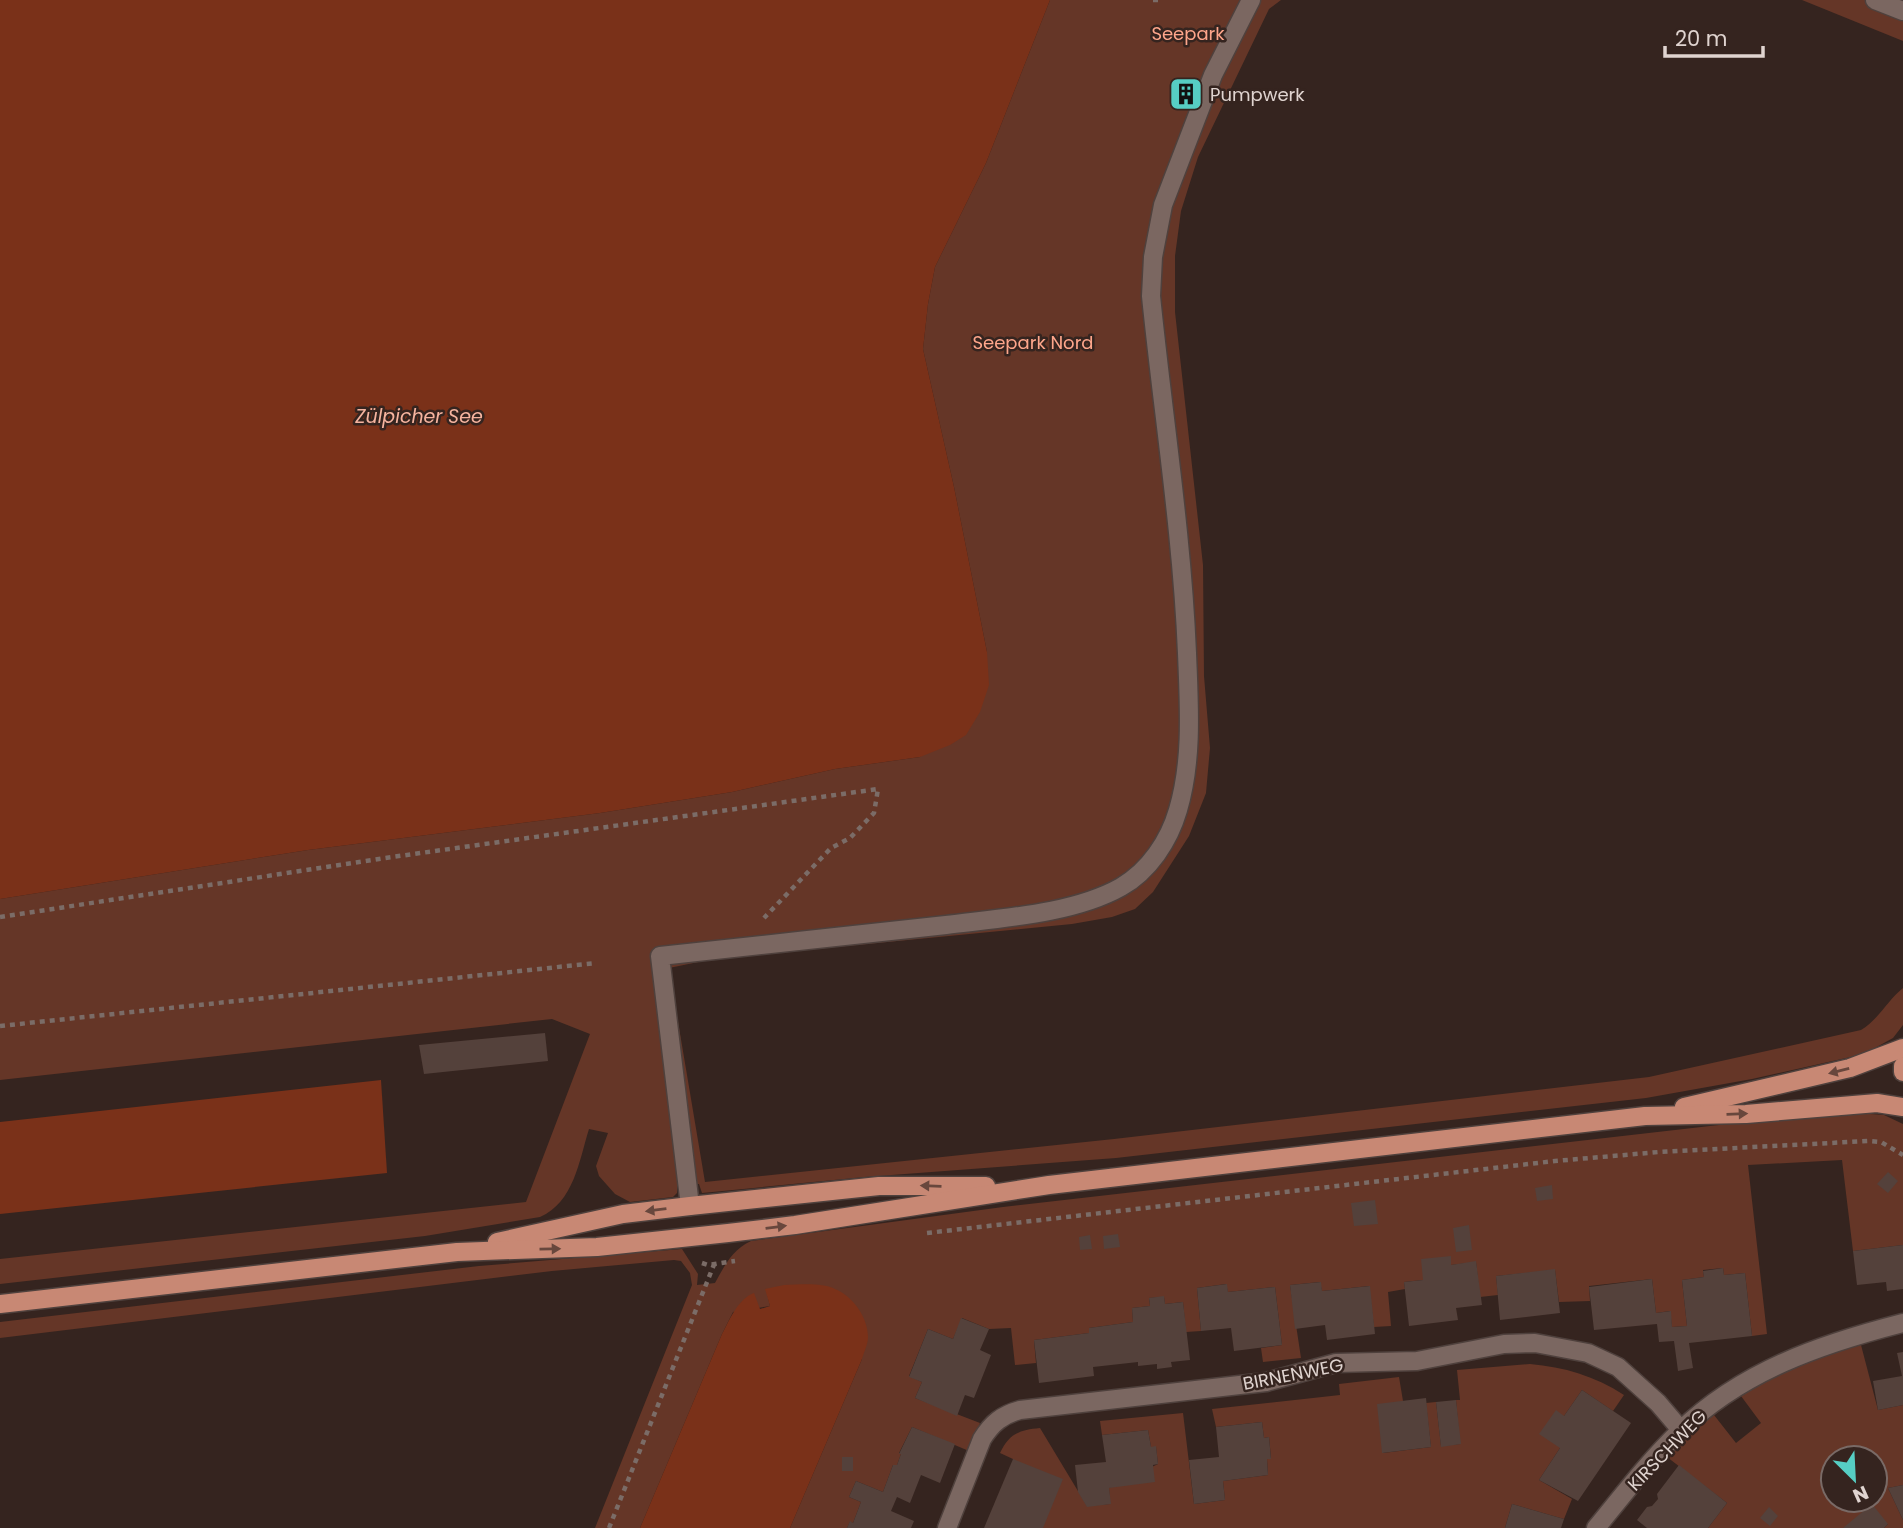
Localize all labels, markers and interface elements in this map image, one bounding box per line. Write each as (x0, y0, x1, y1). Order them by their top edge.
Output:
scale bar (1665, 14, 1763, 58)
park label: Seepark (1151, 21, 1225, 46)
text: 20 m (1675, 24, 1728, 53)
building icon: Pumpwerk (1167, 75, 1205, 113)
place label: Pumpwerk (1210, 82, 1305, 107)
park label: Seepark Nord (972, 330, 1094, 355)
water label: Zülpicher See (354, 403, 483, 430)
one-way arrow (1828, 1066, 1850, 1077)
one-way arrow (1727, 1108, 1749, 1119)
one-way arrow (920, 1180, 942, 1191)
one-way arrow (645, 1205, 667, 1216)
one-way arrow (765, 1222, 787, 1233)
one-way arrow (539, 1243, 561, 1255)
street label: BIRNENWEG (1241, 1352, 1345, 1396)
street label: KIRSCHWEG (1622, 1404, 1712, 1496)
north arrow (1819, 1444, 1889, 1514)
text: N (1849, 1479, 1873, 1509)

